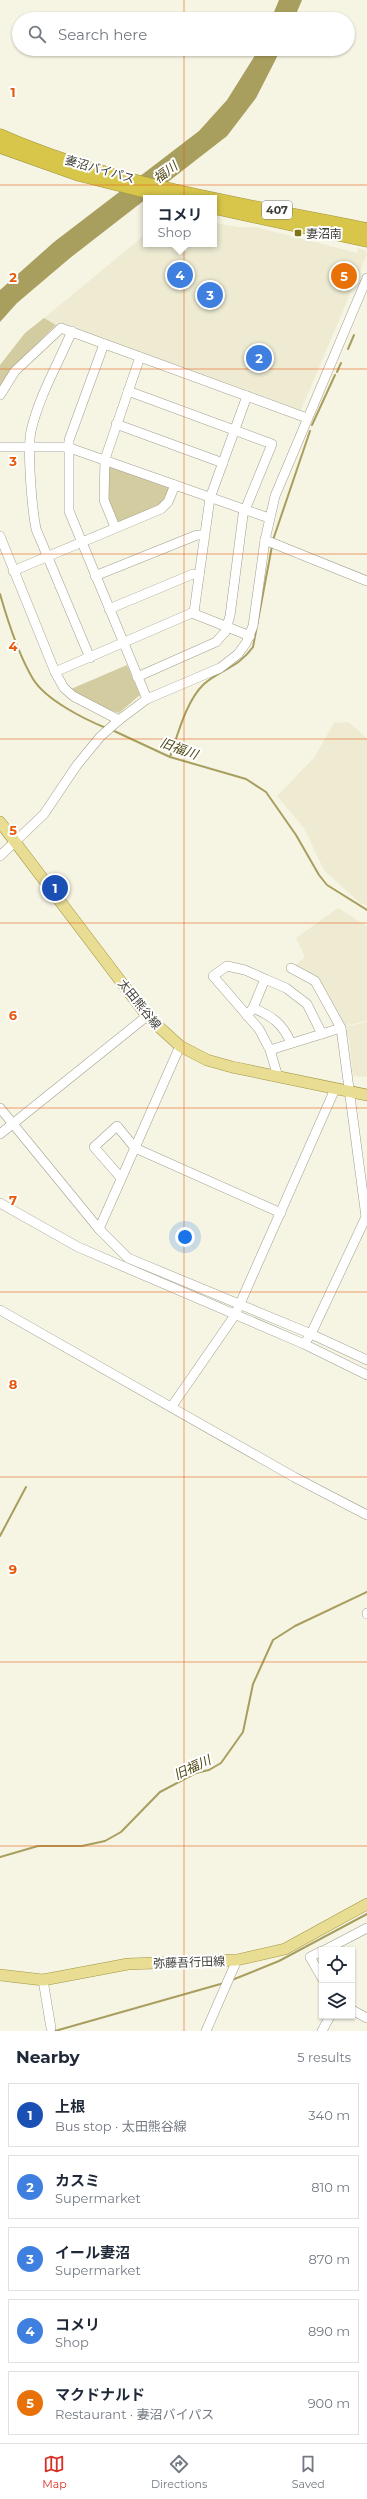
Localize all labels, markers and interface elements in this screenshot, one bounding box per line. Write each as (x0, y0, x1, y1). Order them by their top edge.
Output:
search box (12, 12, 355, 56)
icon: search (26, 23, 48, 45)
text: Search here (58, 25, 147, 44)
text: 1 (10, 84, 16, 100)
street label: 妻沼バイパス (63, 152, 137, 186)
water label: 福川 (150, 157, 182, 186)
popup (143, 195, 217, 247)
road number: 407 (262, 201, 292, 219)
text: コメリ (157, 205, 203, 224)
text: Shop (157, 224, 191, 240)
place label: 妻沼南 (306, 226, 342, 241)
marker: 妻沼南 (293, 228, 303, 238)
pin: 4 (167, 260, 193, 290)
pin: 5 (331, 261, 357, 291)
text: 2 (9, 269, 17, 285)
pin: 3 (197, 280, 223, 310)
pin: 2 (246, 343, 272, 373)
text: 3 (8, 453, 17, 469)
text: 4 (9, 638, 18, 654)
water label: 旧福川 (158, 734, 202, 763)
text: 5 (9, 822, 17, 838)
pin: 1 (42, 873, 68, 903)
street label: 太田熊谷線 (115, 976, 165, 1032)
text: 6 (9, 1007, 18, 1023)
text: 7 (9, 1192, 17, 1208)
your location (175, 1227, 195, 1247)
text: 8 (9, 1376, 18, 1392)
text: 9 (9, 1561, 17, 1577)
water label: 旧福川 (171, 1751, 215, 1782)
map controls (319, 1947, 355, 2019)
button: locate (319, 1947, 355, 1983)
street label: 弥藤吾行田線 (153, 1953, 225, 1971)
button: layers (319, 1983, 355, 2019)
text: Nearby (16, 2047, 80, 2067)
text: 5 results (297, 2049, 351, 2065)
text: 上根 (55, 2097, 85, 2116)
text: 1 (27, 2107, 33, 2123)
text: 340 m (308, 2107, 350, 2123)
text: Bus stop · 太田熊谷線 (55, 2118, 187, 2134)
text: カスミ (55, 2171, 100, 2190)
text: 2 (26, 2179, 34, 2195)
text: 810 m (311, 2179, 350, 2195)
text: Supermarket (55, 2190, 141, 2206)
text: イール妻沼 (55, 2243, 130, 2262)
text: 3 (26, 2251, 34, 2267)
text: 870 m (309, 2251, 350, 2267)
text: Supermarket (55, 2262, 141, 2278)
text: コメリ (55, 2315, 100, 2334)
text: 4 (26, 2323, 34, 2339)
text: 890 m (308, 2323, 350, 2339)
text: Shop (55, 2334, 89, 2350)
text: マクドナルド (55, 2385, 145, 2404)
text: 5 (26, 2395, 34, 2411)
text: 900 m (308, 2395, 350, 2411)
text: Restaurant · 妻沼バイパス (55, 2406, 214, 2422)
tab: Map (42, 2453, 67, 2491)
tab: Directions (151, 2453, 207, 2491)
tab: Saved (292, 2453, 325, 2491)

